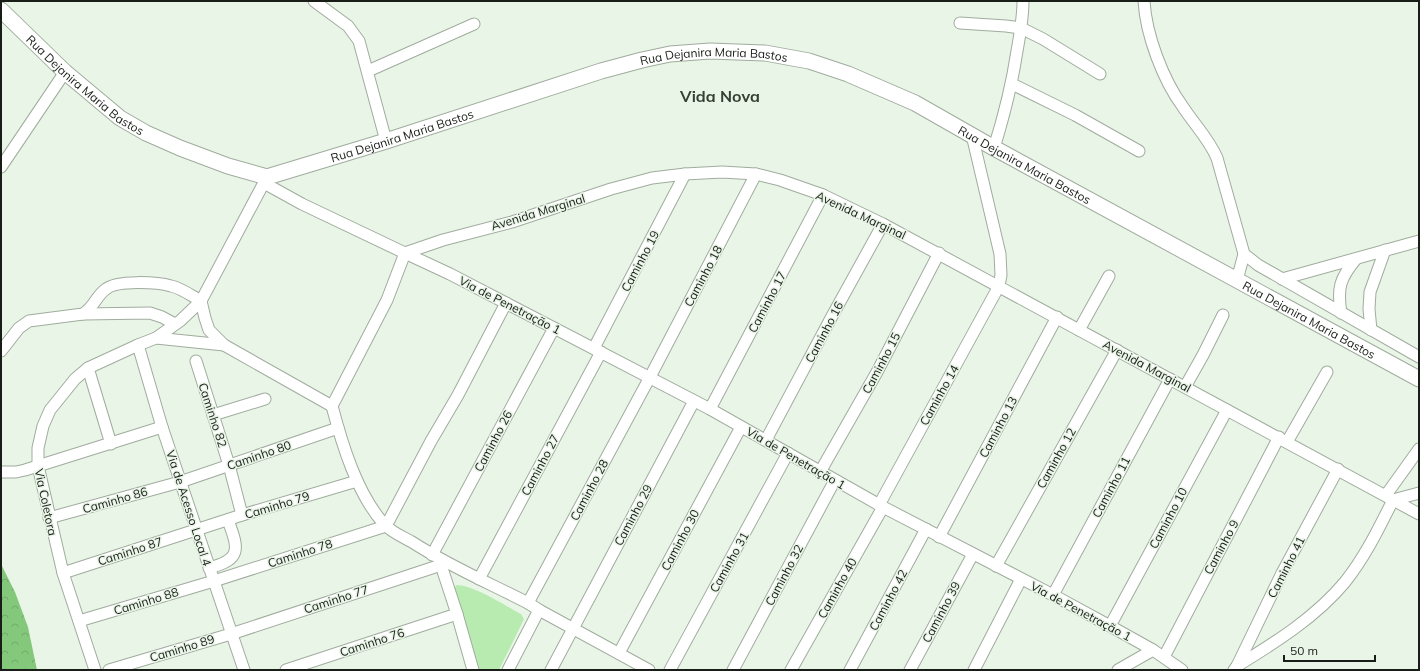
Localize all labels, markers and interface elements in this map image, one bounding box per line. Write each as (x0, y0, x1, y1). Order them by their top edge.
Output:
street label: Rua Dejanira Maria Bastos (23, 31, 147, 138)
street label: Rua Dejanira Maria Bastos (638, 43, 789, 68)
district label: Vida Nova (679, 86, 760, 106)
street label: Rua Dejanira Maria Bastos (329, 106, 475, 165)
street label: Rua Dejanira Maria Bastos (956, 122, 1094, 207)
street label: Avenida Marginal (814, 188, 908, 242)
street label: Avenida Marginal (489, 191, 587, 233)
street label: Caminho 19 (618, 228, 662, 294)
street label: Caminho 18 (681, 243, 725, 309)
street label: Caminho 17 (745, 269, 789, 335)
street label: Via de Penetração 1 (457, 273, 563, 337)
street label: Rua Dejanira Maria Bastos (1240, 277, 1378, 362)
street label: Caminho 16 (802, 299, 846, 365)
street label: Caminho 15 (859, 330, 903, 396)
street label: Avenida Marginal (1100, 336, 1194, 396)
street label: Caminho 14 (916, 362, 962, 428)
street label: Caminho 82 (196, 381, 230, 449)
street label: Caminho 13 (976, 394, 1020, 460)
street label: Caminho 26 (471, 408, 515, 474)
street label: Via de Penetração 1 (744, 423, 848, 493)
street label: Caminho 12 (1033, 425, 1079, 491)
street label: Caminho 27 (518, 432, 562, 498)
street label: Caminho 80 (225, 437, 293, 473)
street label: Via de Acesso Local 4 (163, 448, 215, 568)
street label: Caminho 11 (1089, 454, 1133, 520)
street label: Caminho 28 (567, 457, 611, 523)
street label: Via Coletora (32, 467, 60, 537)
street label: Caminho 29 (611, 482, 655, 548)
street label: Caminho 86 (81, 484, 149, 516)
street label: Caminho 10 (1146, 485, 1190, 551)
street label: Caminho 79 (243, 488, 311, 522)
street label: Caminho 30 (658, 507, 702, 573)
street label: Caminho 9 (1200, 517, 1242, 577)
street label: Caminho 31 (706, 529, 752, 595)
street label: Caminho 87 (96, 534, 164, 568)
street label: Caminho 41 (1264, 534, 1308, 600)
street label: Caminho 78 (266, 536, 334, 570)
street label: Caminho 32 (762, 542, 806, 608)
street label: Caminho 40 (814, 555, 860, 621)
street label: Caminho 42 (866, 567, 910, 633)
street label: Via de Penetração 1 (1028, 578, 1134, 644)
street label: Caminho 39 (919, 579, 963, 645)
street label: Caminho 77 (302, 582, 370, 616)
street label: Caminho 88 (112, 584, 180, 618)
street label: Caminho 76 (338, 625, 406, 659)
street label: Caminho 89 (148, 631, 216, 665)
scale bar (1284, 637, 1375, 663)
text: 50 m (1290, 643, 1318, 658)

